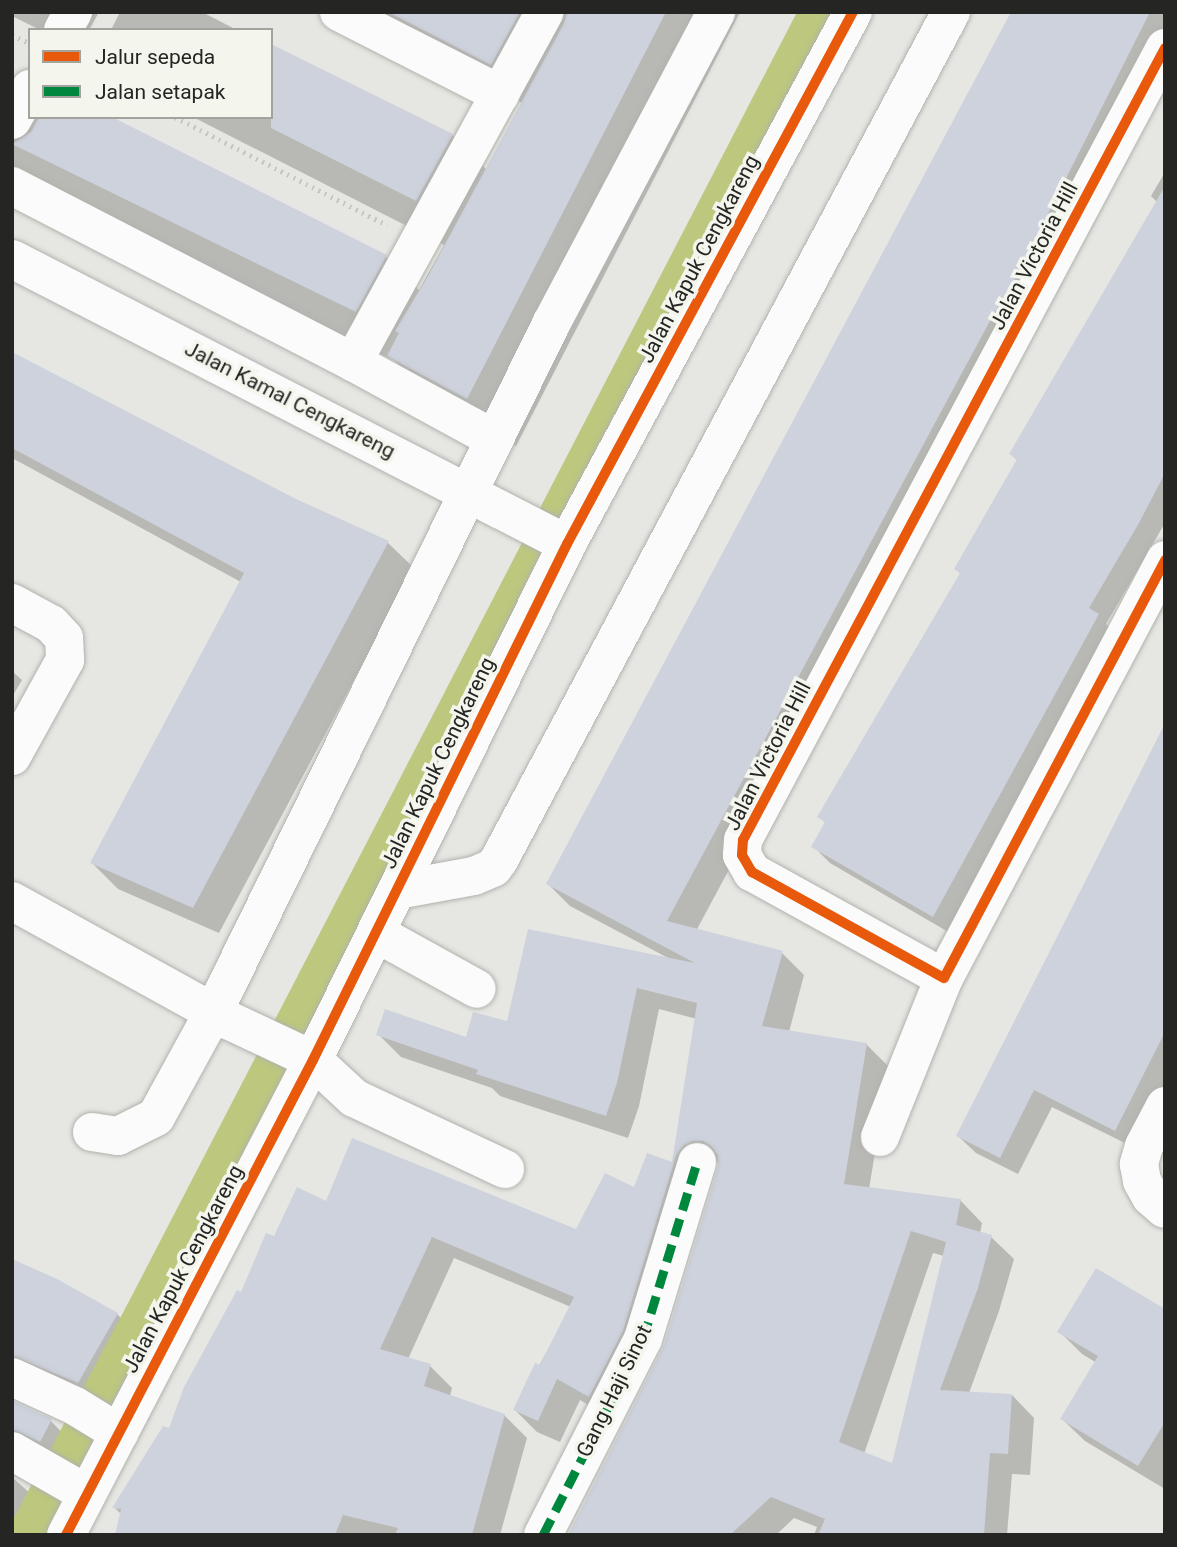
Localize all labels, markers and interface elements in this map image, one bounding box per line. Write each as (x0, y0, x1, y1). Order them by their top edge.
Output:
legend (28, 28, 273, 119)
text: Jalur sepeda (95, 45, 215, 69)
text: Jalan setapak (95, 80, 225, 104)
street label: Jalan Kapuk Cengkareng (633, 151, 765, 367)
street label: Jalan Victoria Hill (984, 178, 1084, 334)
street label: Jalan Kamal Cengkareng (181, 336, 399, 464)
street label: Jalan Kapuk Cengkareng (376, 653, 500, 873)
street label: Jalan Victoria Hill (720, 677, 816, 835)
street label: Jalan Kapuk Cengkareng (117, 1161, 249, 1377)
street label: Gang Haji Sinot (571, 1321, 657, 1461)

